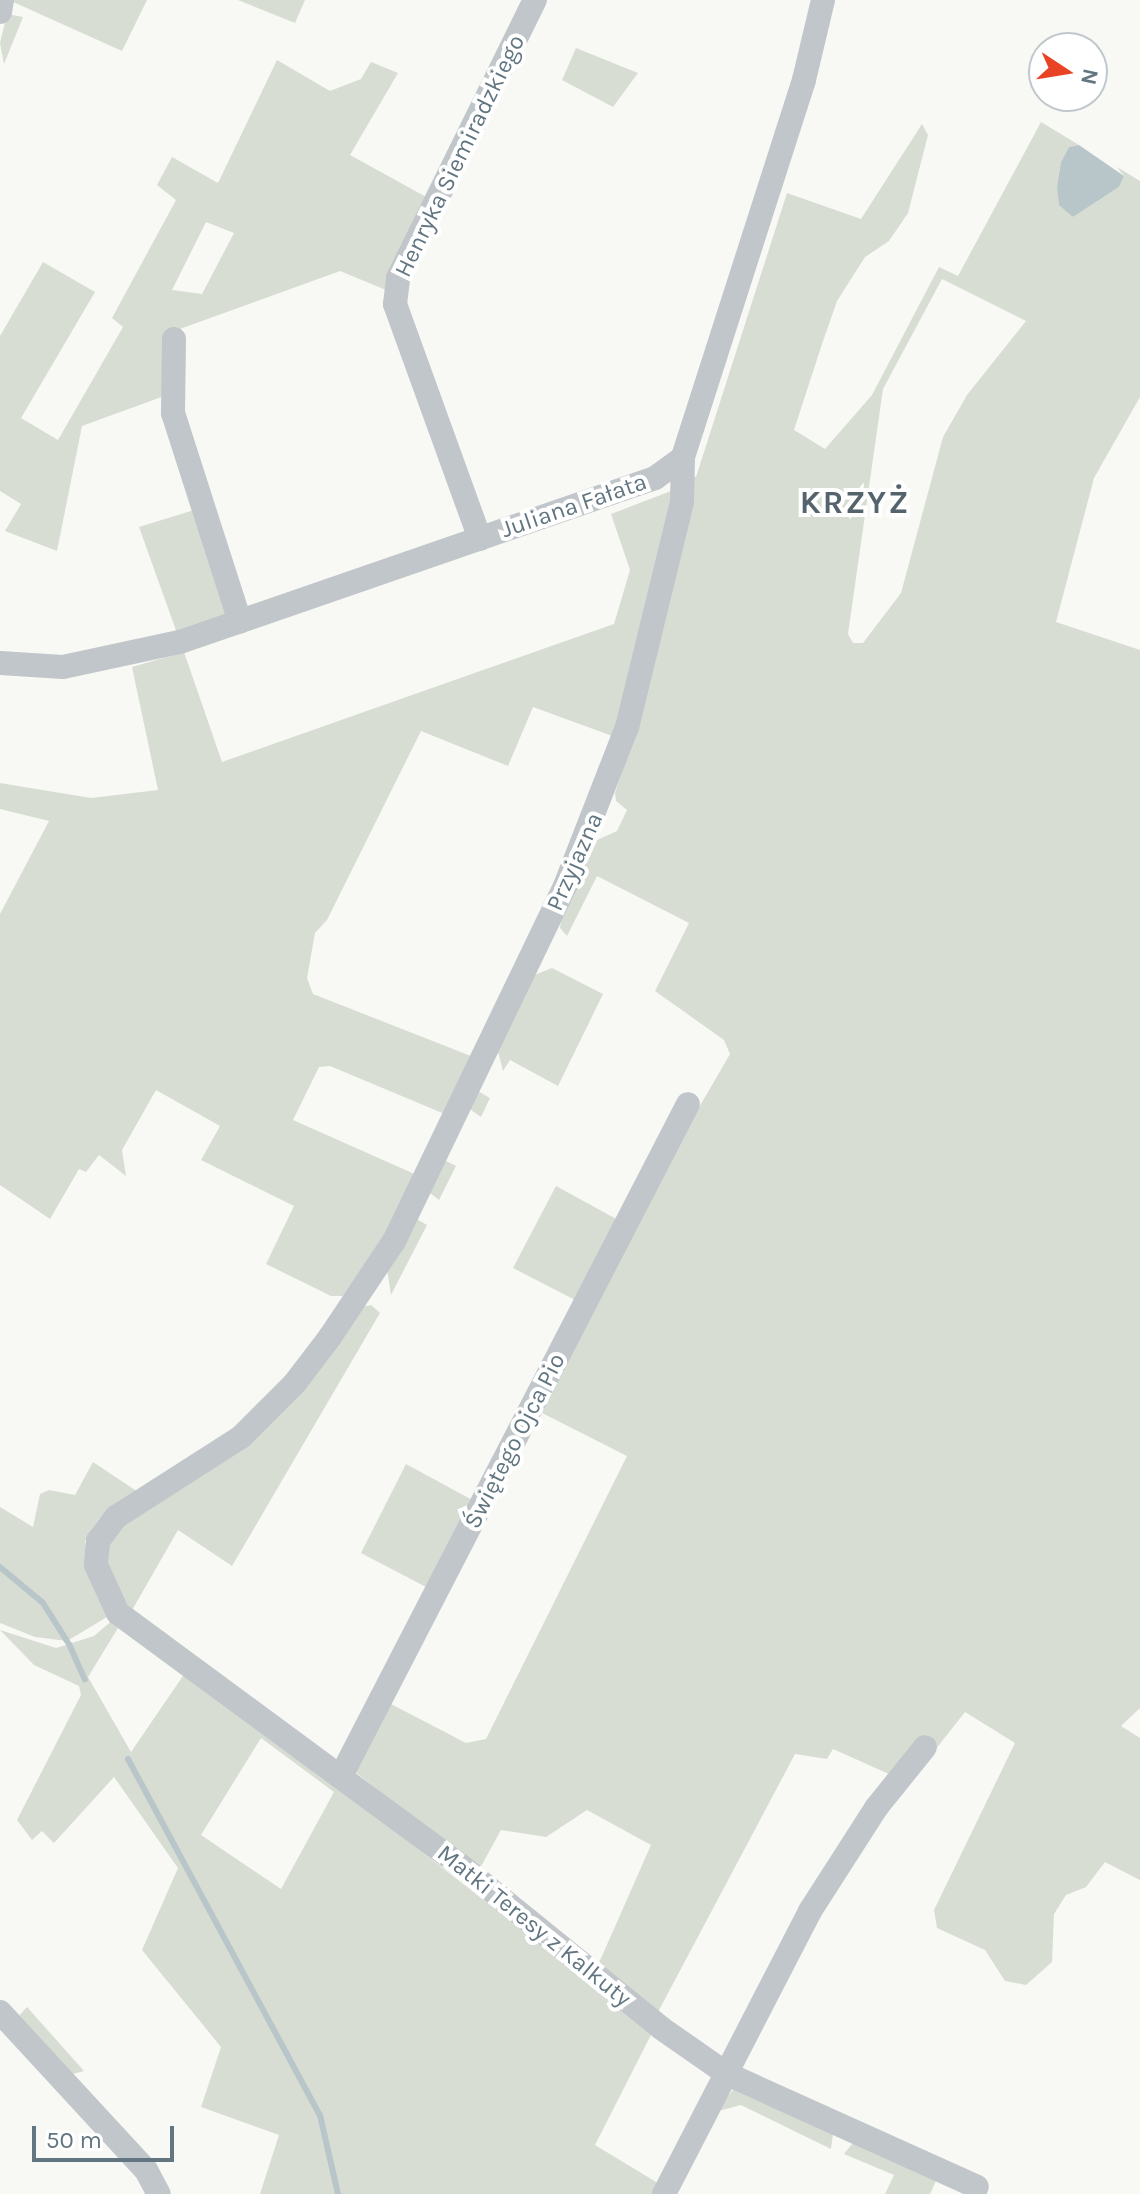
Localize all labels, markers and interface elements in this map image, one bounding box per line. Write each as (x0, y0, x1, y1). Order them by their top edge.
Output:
street label: Henryka Siemiradzkiego (389, 30, 531, 282)
north arrow (1028, 32, 1108, 112)
text: N (1075, 66, 1104, 87)
street label: Juliana Fałata (497, 468, 651, 544)
district label: KRZYŻ (800, 484, 910, 522)
street label: Przyjazna (541, 808, 609, 916)
street label: Świętego Ojca Pio (458, 1349, 572, 1533)
street label: Matki Teresy z Kalkuty (431, 1839, 637, 2013)
scale bar (36, 2110, 178, 2160)
text: 50 m (46, 2126, 102, 2154)

